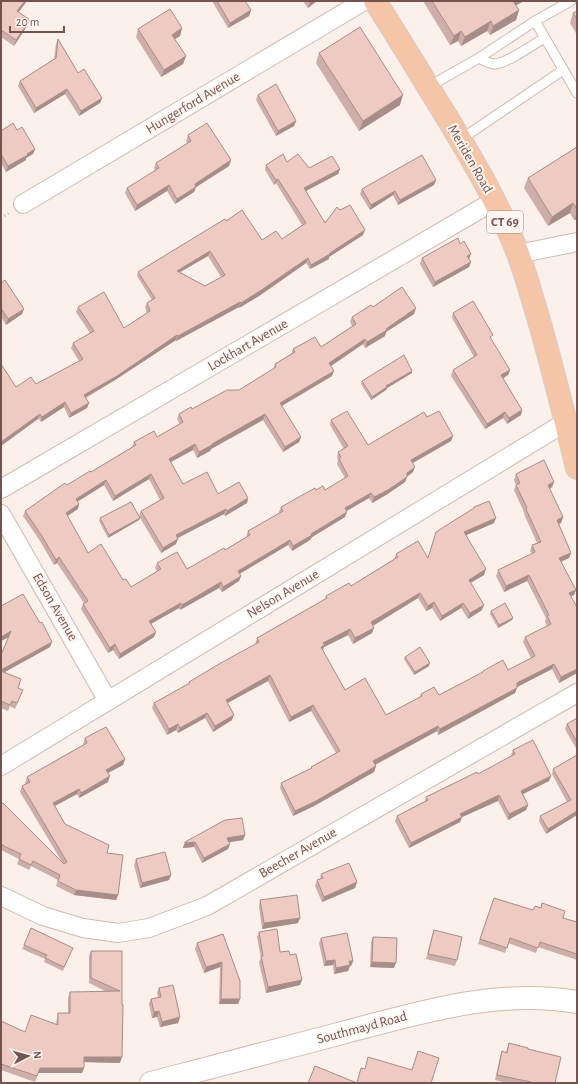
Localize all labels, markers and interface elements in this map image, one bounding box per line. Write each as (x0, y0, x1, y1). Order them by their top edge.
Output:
scale bar (10, 8, 64, 34)
text: 20 m (16, 16, 39, 28)
street label: Hungerford Avenue (144, 69, 242, 137)
street label: Meriden Road (445, 122, 495, 196)
road number: CT 69 (487, 211, 523, 233)
street label: Lockhart Avenue (206, 316, 290, 374)
street label: Nelson Avenue (244, 567, 322, 621)
street label: Edson Avenue (30, 571, 80, 643)
street label: Beecher Avenue (257, 825, 339, 881)
street label: Southmayd Road (315, 1009, 409, 1047)
north arrow (8, 1036, 48, 1076)
text: N (32, 1051, 43, 1059)

